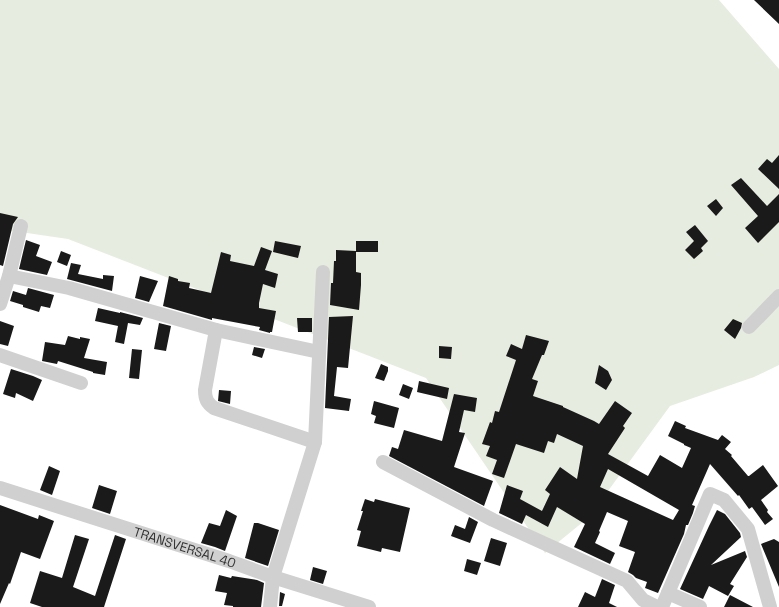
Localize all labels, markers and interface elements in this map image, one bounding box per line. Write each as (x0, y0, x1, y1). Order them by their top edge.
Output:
street label: TRANSVERSAL 40 (131, 523, 238, 572)

